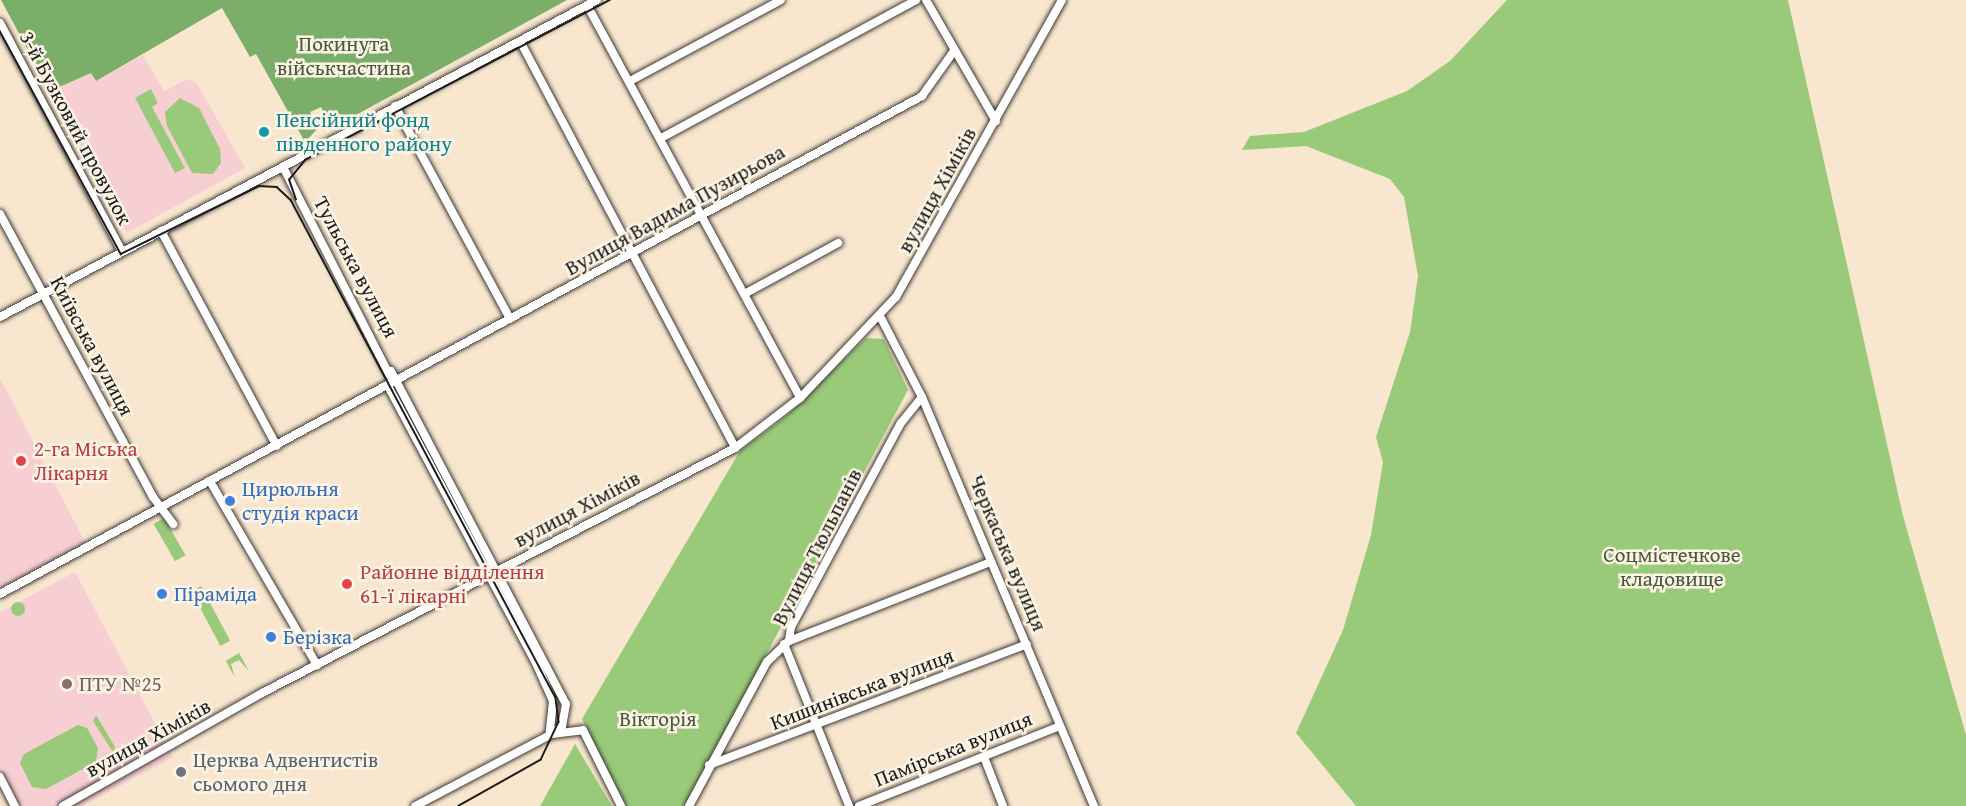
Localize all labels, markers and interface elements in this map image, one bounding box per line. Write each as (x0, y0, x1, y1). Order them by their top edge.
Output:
street label: 3-й Бузковий провулок (14, 27, 138, 229)
park label: Покинута військчастина (277, 31, 411, 81)
place label: Пенсійний фонд південного району (276, 107, 452, 157)
street label: вулиця Хіміків (892, 123, 982, 257)
marker: Пенсійний фонд південного району (257, 125, 271, 139)
street label: Вулиця Вадима Пузирьова (561, 139, 789, 281)
street label: Тульська вулиця (308, 192, 404, 342)
street label: Київська вулиця (45, 272, 139, 420)
place label: 2-га Міська Лікарня (34, 436, 137, 486)
marker: 2-га Міська Лікарня (12, 452, 30, 470)
street label: Вулиця Тюльпанів (767, 464, 867, 630)
street label: вулиця Хіміків (510, 465, 644, 553)
street label: Черкаська вулиця (964, 471, 1052, 635)
place label: Цирюльня студія краси (242, 476, 359, 526)
marker: Цирюльня студія краси (223, 494, 237, 508)
park label: Соцмістечкове кладовище (1603, 542, 1741, 592)
place label: Районне відділення 61-ї лікарні (360, 559, 545, 609)
marker: Районне відділення 61-ї лікарні (338, 575, 356, 593)
place label: Піраміда (174, 581, 257, 607)
marker: Піраміда (155, 587, 169, 601)
place label: Берізка (283, 624, 352, 650)
marker: Берізка (264, 630, 278, 644)
street label: Кишинівська вулиця (767, 642, 957, 736)
place label: ПТУ №25 (79, 671, 162, 697)
marker: ПТУ №25 (60, 677, 74, 691)
street label: вулиця Хіміків (81, 693, 215, 783)
park label: Вікторія (619, 706, 697, 732)
street label: Памірська вулиця (870, 706, 1036, 792)
place label: Церква Адвентистів сьомого дня (193, 747, 378, 797)
marker: Церква Адвентистів сьомого дня (174, 765, 188, 779)

